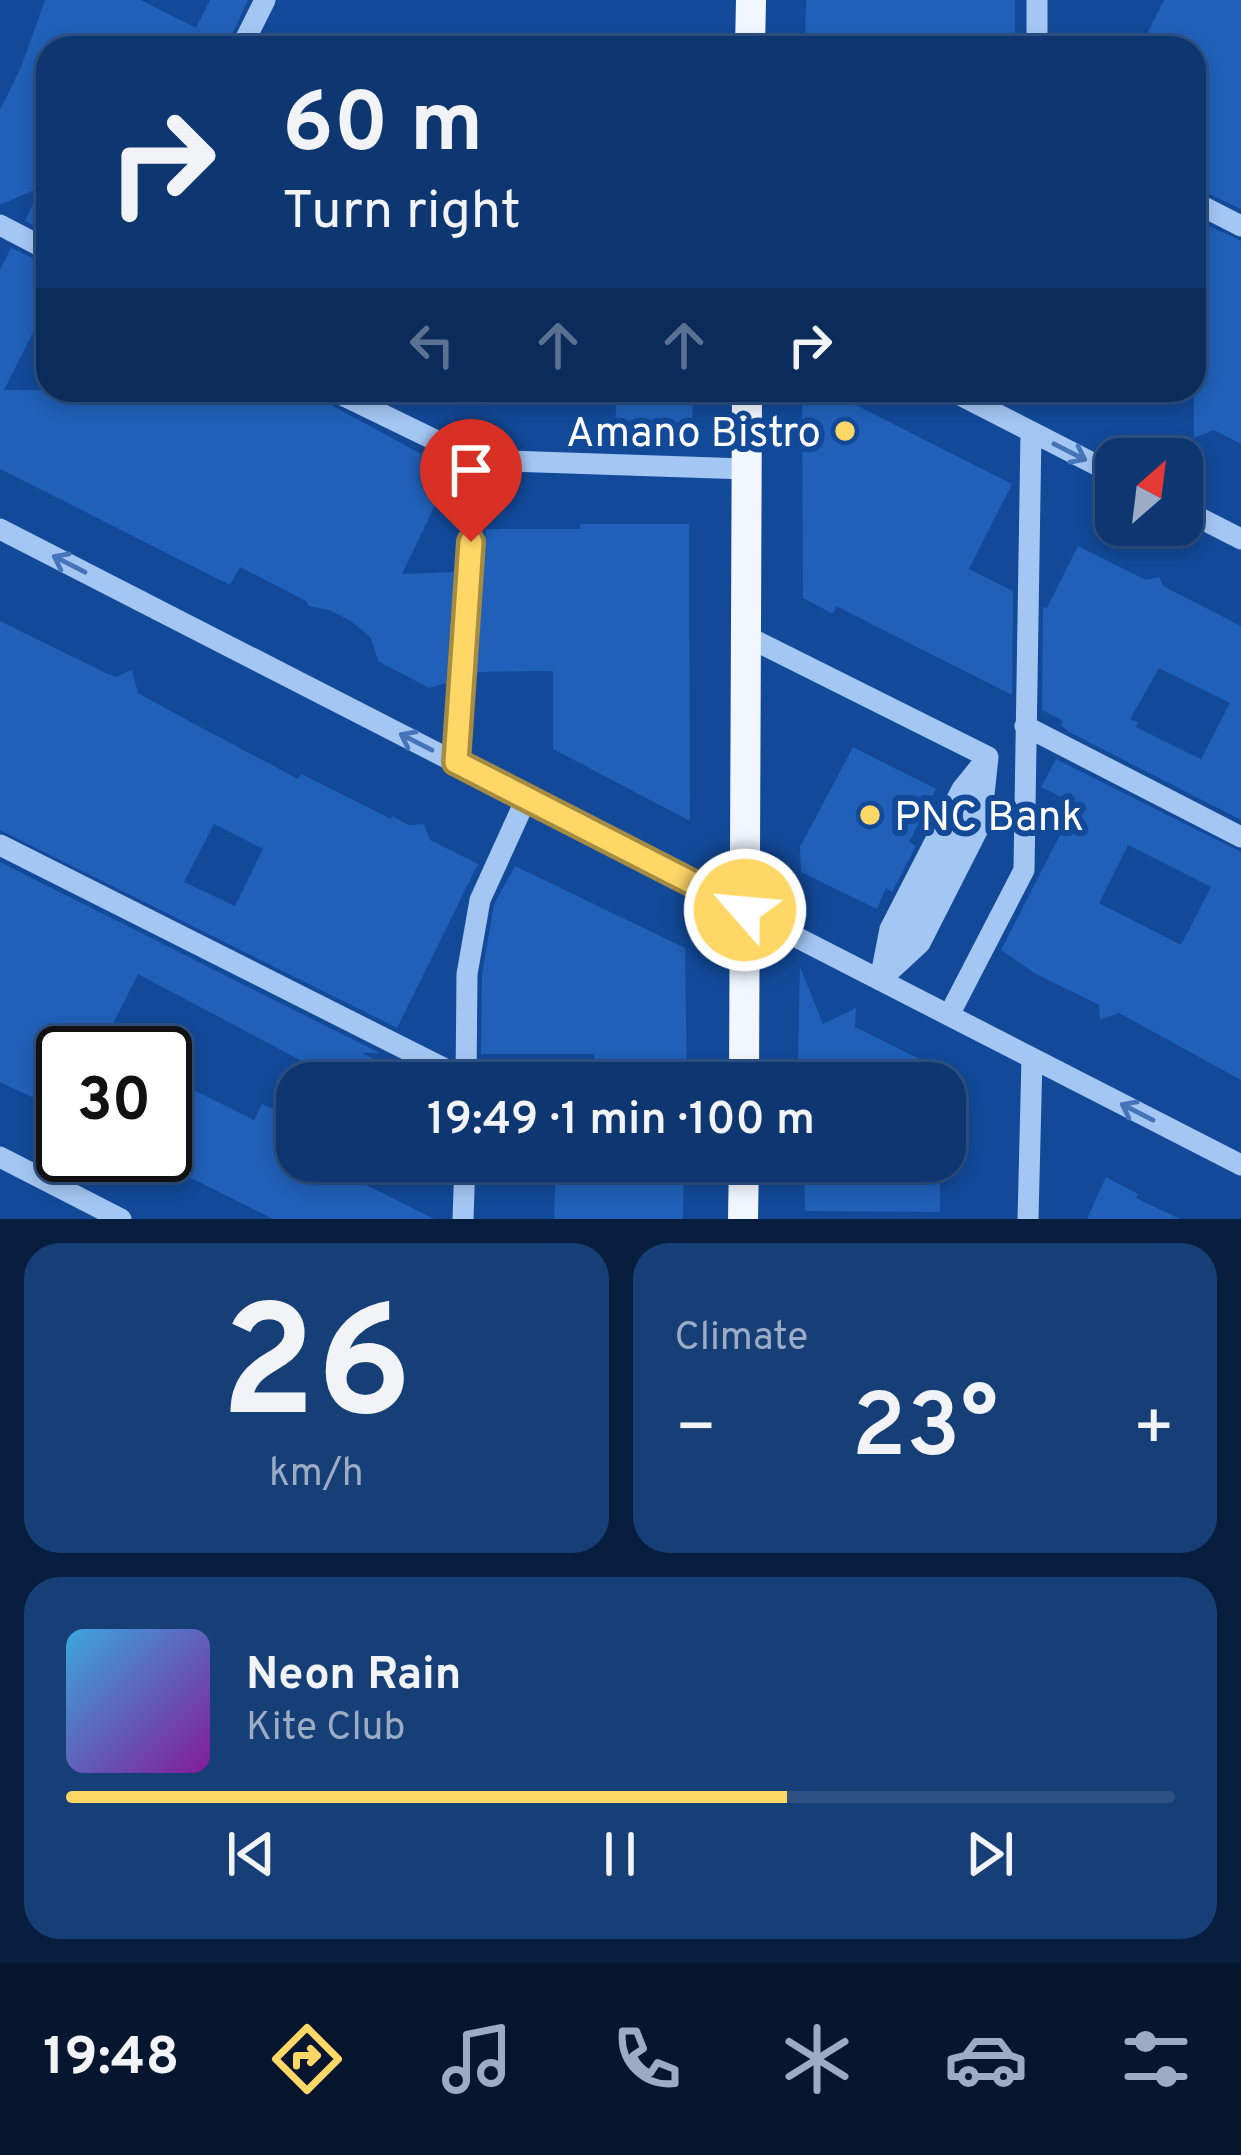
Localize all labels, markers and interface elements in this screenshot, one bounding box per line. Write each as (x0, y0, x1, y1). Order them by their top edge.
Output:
text: 60 m (282, 75, 483, 181)
icon: right (84, 84, 240, 240)
text: Turn right (282, 179, 521, 248)
icon: left (399, 312, 465, 378)
icon: ahead (525, 312, 591, 378)
icon: ahead (651, 312, 717, 378)
icon: right (777, 312, 843, 378)
place label: Amano Bistro (566, 409, 821, 462)
marker: Amano Bistro (832, 418, 858, 444)
pin (420, 419, 522, 542)
icon: arrive (438, 437, 504, 503)
north arrow (1095, 438, 1203, 546)
map controls (1095, 438, 1203, 546)
one-way arrow (1052, 441, 1088, 464)
one-way arrow (52, 551, 87, 574)
one-way arrow (399, 729, 434, 752)
place label: PNC Bank (894, 793, 1084, 846)
marker: PNC Bank (857, 802, 883, 828)
position arrow (682, 847, 808, 973)
speed limit sign: 30 (36, 1026, 192, 1182)
text: 19:49 · 1 min · 100 m (427, 1093, 815, 1150)
one-way arrow (1120, 1099, 1155, 1122)
text: 26 (221, 1274, 412, 1472)
text: Climate (675, 1315, 808, 1364)
text: 23° (852, 1375, 998, 1488)
text: − (675, 1390, 717, 1473)
text: + (1132, 1390, 1175, 1473)
text: km/h (269, 1451, 364, 1500)
text: Neon Rain (246, 1648, 462, 1705)
text: Kite Club (246, 1705, 405, 1754)
icon: previous (218, 1821, 284, 1887)
icon: pause (587, 1821, 653, 1887)
icon: next (957, 1821, 1023, 1887)
icon: directions (265, 2017, 349, 2101)
icon: music (435, 2017, 519, 2101)
icon: phone (605, 2017, 689, 2101)
icon: climate (775, 2017, 859, 2101)
icon: car (944, 2017, 1028, 2101)
icon: filters (1114, 2017, 1198, 2101)
text: 19:48 (43, 2025, 179, 2094)

